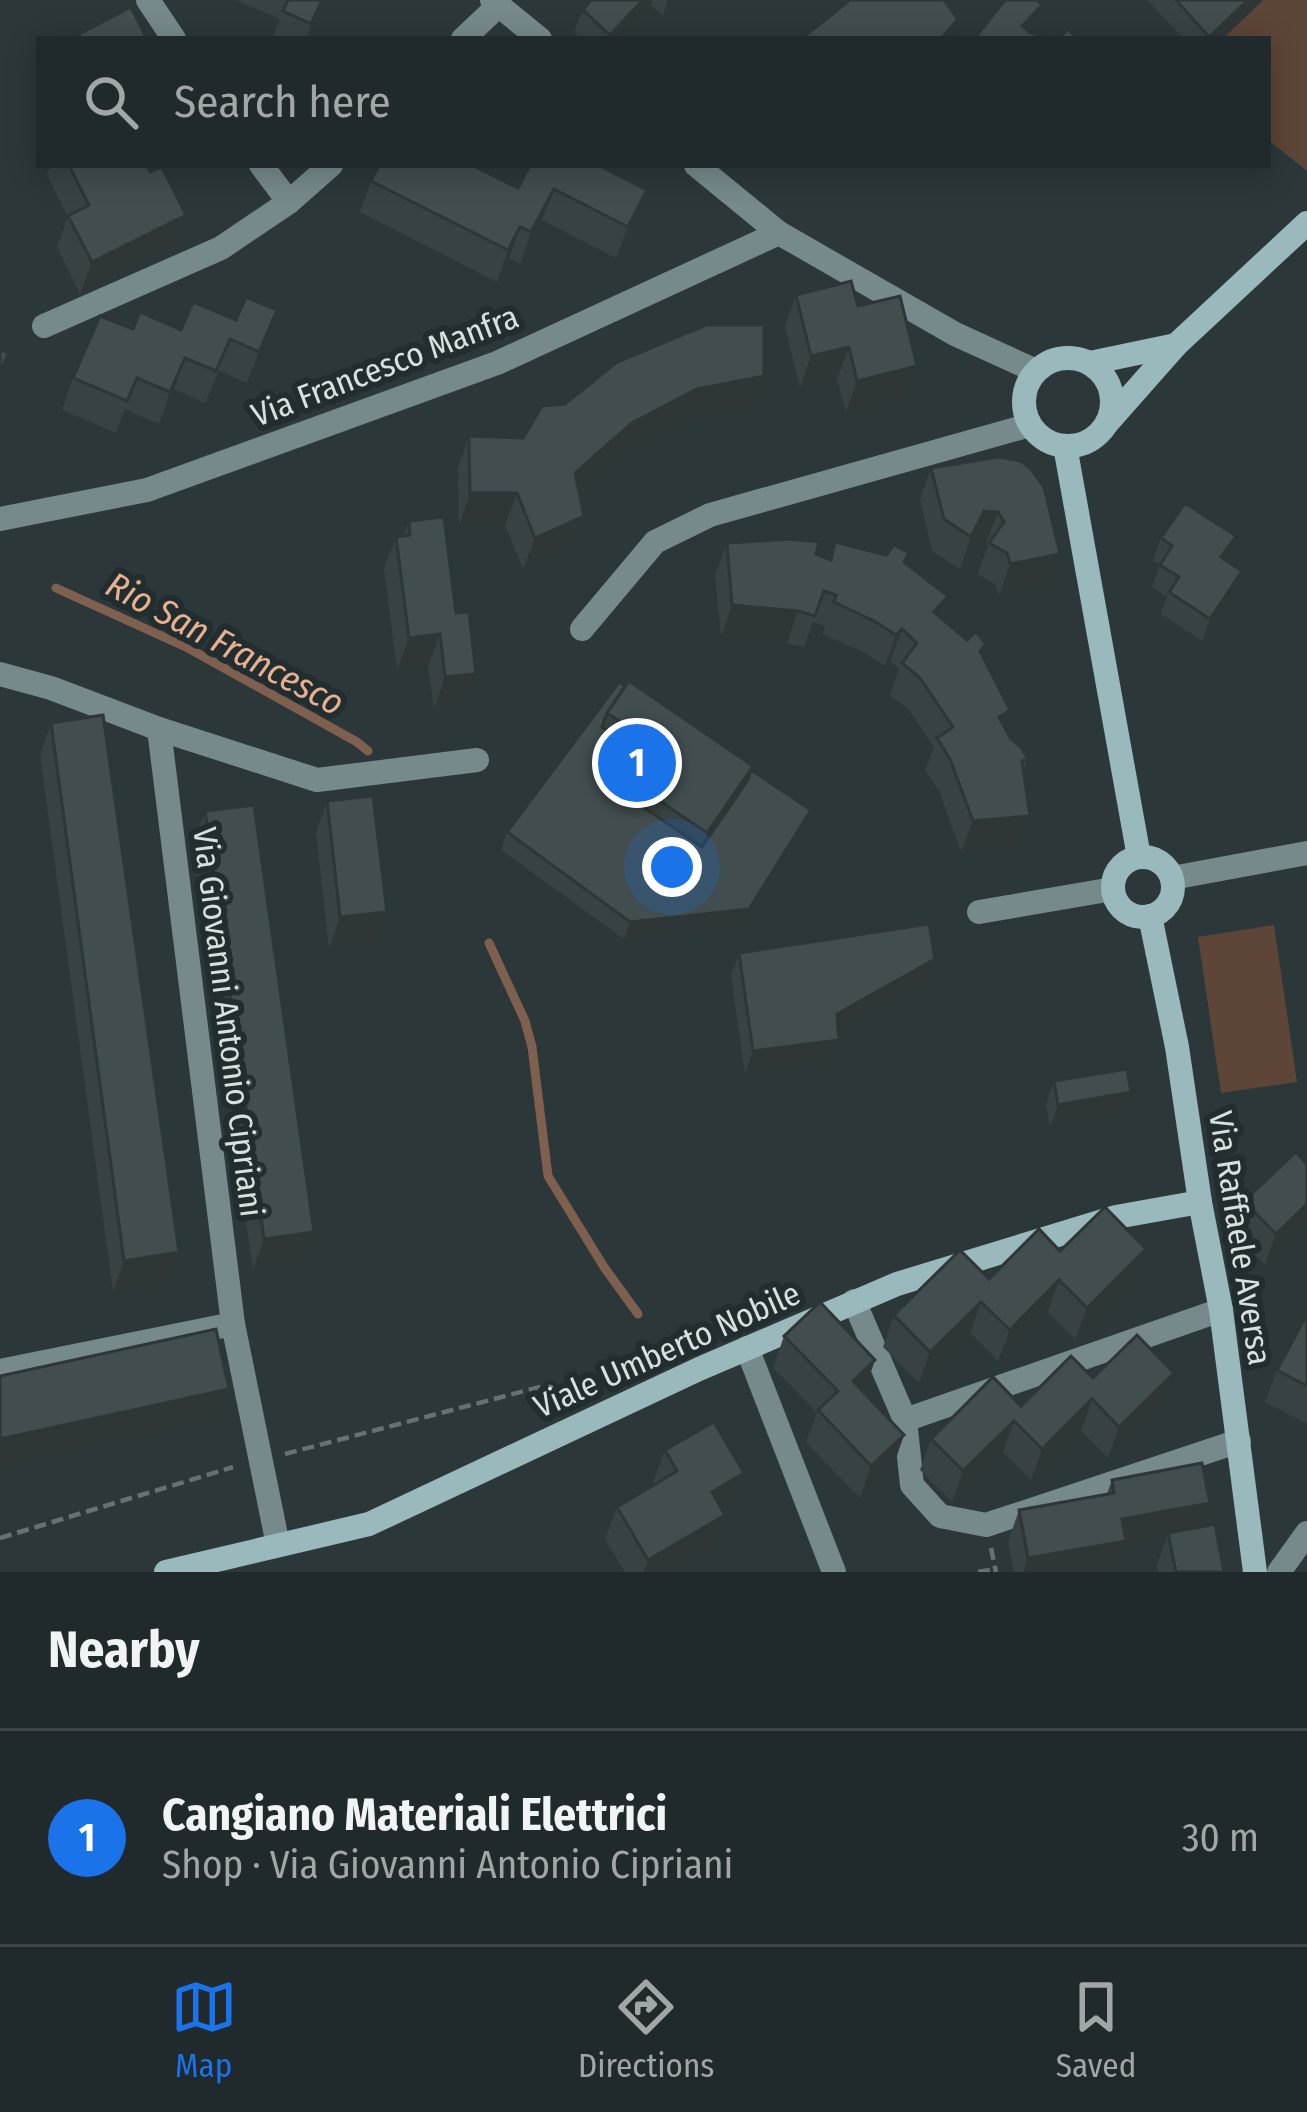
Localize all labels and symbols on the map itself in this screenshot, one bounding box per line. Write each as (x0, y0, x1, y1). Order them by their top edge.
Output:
street label: Via Francesco Manfra (246, 297, 524, 435)
water label: Rio San Francesco (99, 563, 351, 725)
pin: 1 (598, 718, 676, 808)
street label: Via Giovanni Antonio Cipriani (184, 825, 272, 1219)
your location (642, 837, 702, 897)
street label: Via Raffaele Aversa (1200, 1108, 1280, 1368)
street label: Viale Umberto Nobile (528, 1273, 806, 1427)

